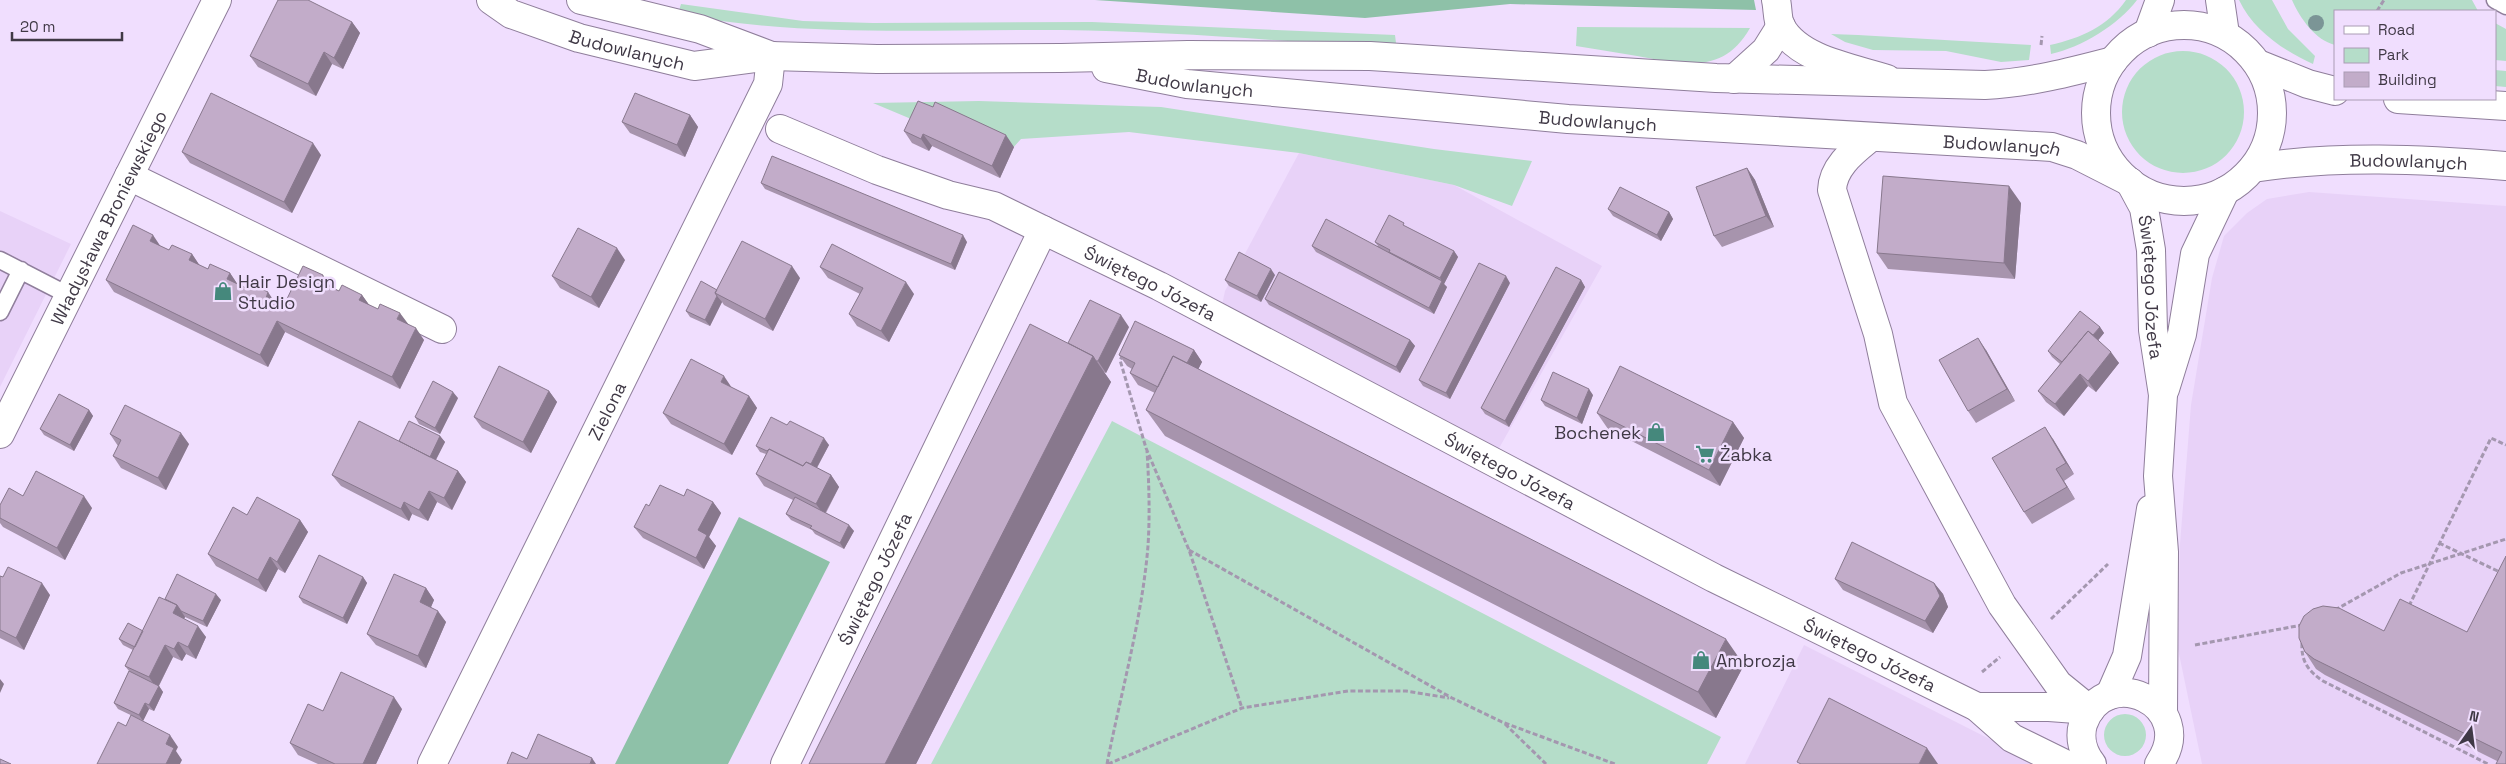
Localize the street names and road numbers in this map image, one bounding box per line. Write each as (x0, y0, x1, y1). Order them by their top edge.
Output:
street label: Budowlanych (566, 24, 687, 75)
street label: Budowlanych (1134, 63, 1254, 102)
street label: Budowlanych (1538, 105, 1658, 136)
street label: Władysława Broniewskiego (45, 106, 172, 329)
street label: Budowlanych (1942, 129, 2064, 161)
street label: Budowlanych (2349, 148, 2469, 175)
street label: Świętego Józefa (2134, 213, 2169, 361)
street label: Świętego Józefa (1081, 240, 1220, 326)
street label: Zielona (582, 378, 631, 444)
street label: Świętego Józefa (1441, 427, 1579, 515)
street label: Świętego Józefa (833, 508, 916, 649)
street label: Świętego Józefa (1800, 612, 1940, 697)

